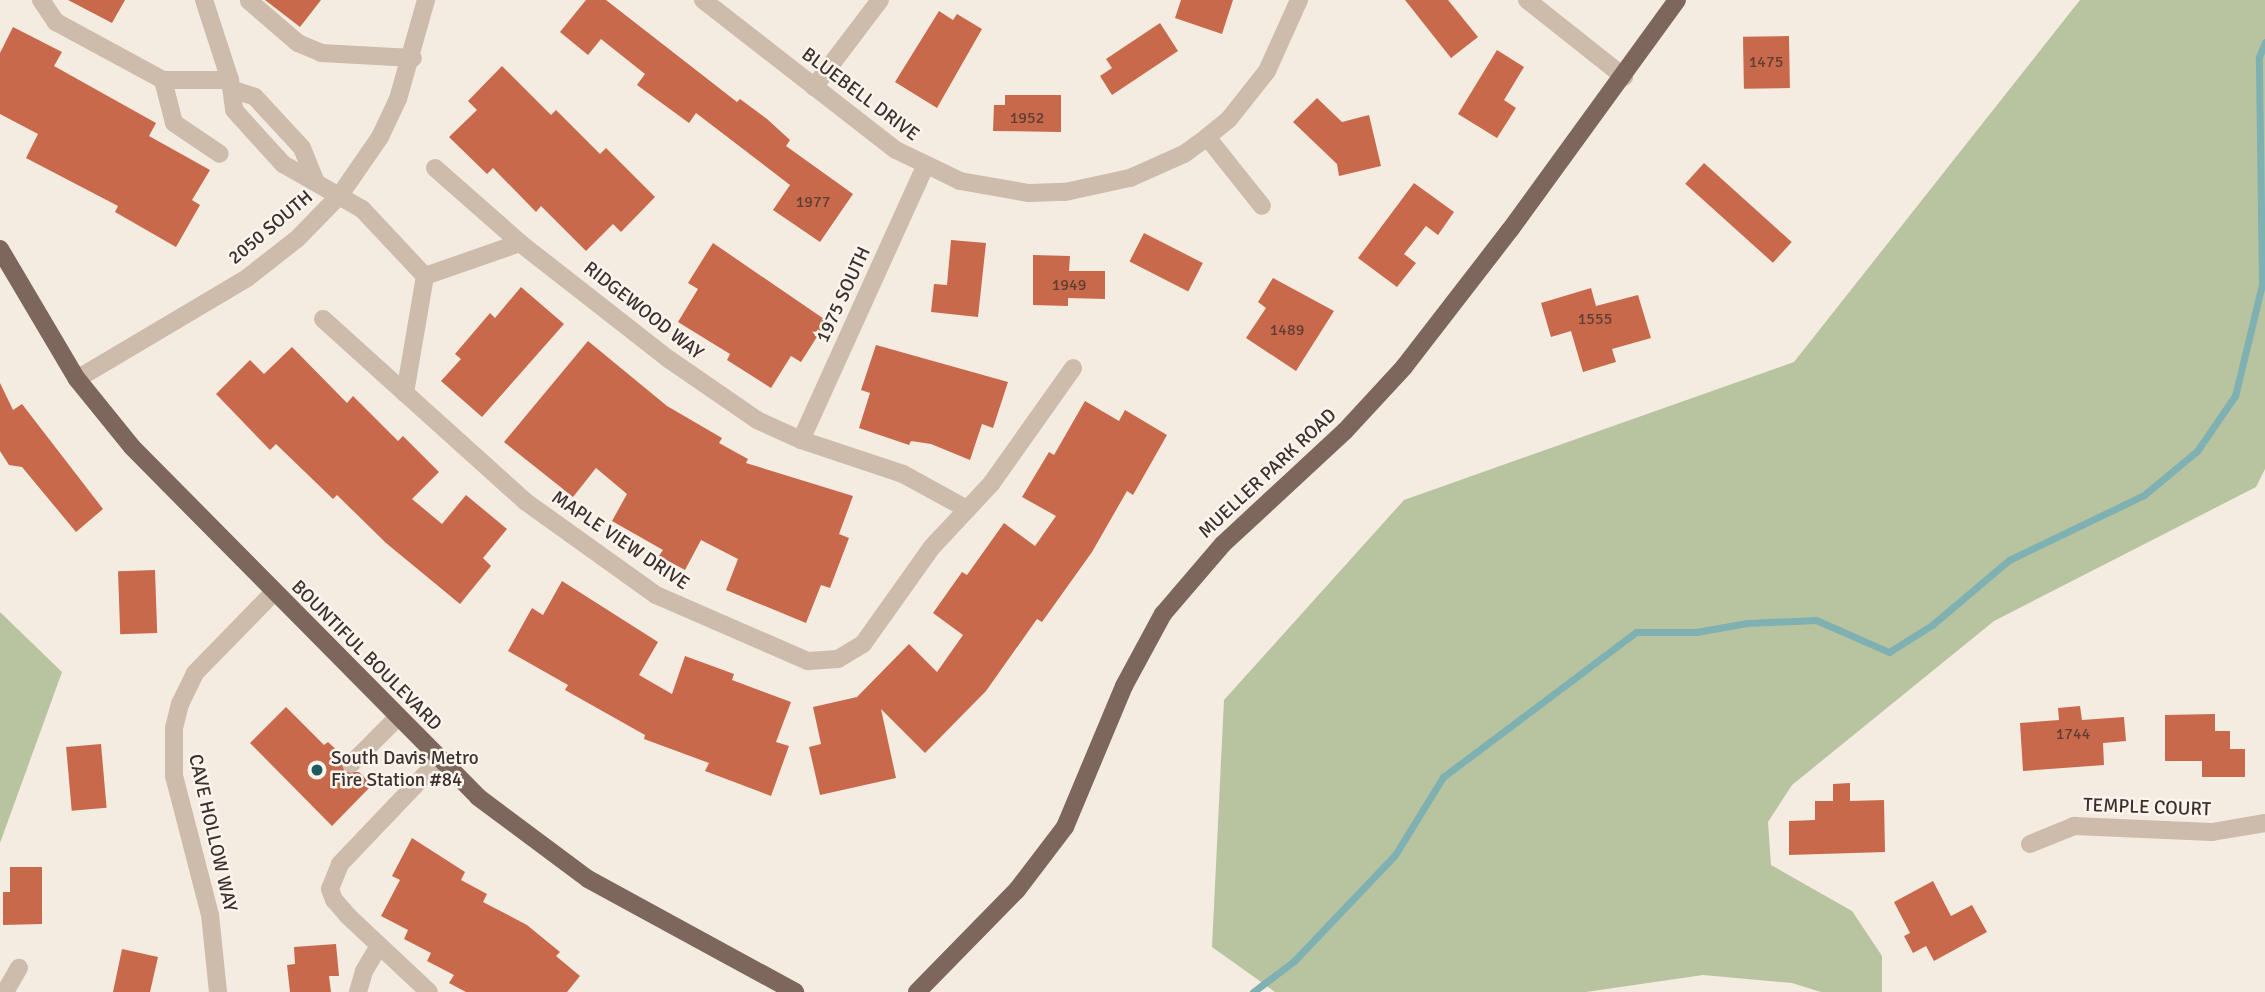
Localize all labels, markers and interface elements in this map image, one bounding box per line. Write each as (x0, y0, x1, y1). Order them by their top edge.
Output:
street label: BLUEBELL DRIVE (797, 43, 923, 147)
house number: 1475 (1749, 52, 1783, 72)
house number: 1952 (1010, 108, 1044, 128)
street label: 2050 SOUTH (224, 186, 318, 270)
house number: 1977 (796, 192, 830, 212)
street label: 1975 SOUTH (812, 243, 876, 347)
street label: RIDGEWOOD WAY (579, 257, 707, 365)
house number: 1949 (1052, 275, 1086, 295)
house number: 1555 (1578, 309, 1612, 329)
house number: 1489 (1270, 320, 1304, 340)
street label: MUELLER PARK ROAD (1194, 404, 1342, 544)
street label: MAPLE VIEW DRIVE (547, 487, 693, 595)
street label: BOUNTIFUL BOULEVARD (286, 576, 446, 736)
house number: 1744 (2056, 724, 2090, 744)
place label: South Davis Metro Fire Station #84 (331, 748, 479, 792)
street label: CAVE HOLLOW WAY (183, 752, 241, 914)
marker: South Davis Metro Fire Station #84 (309, 762, 325, 778)
street label: TEMPLE COURT (2083, 794, 2211, 822)

